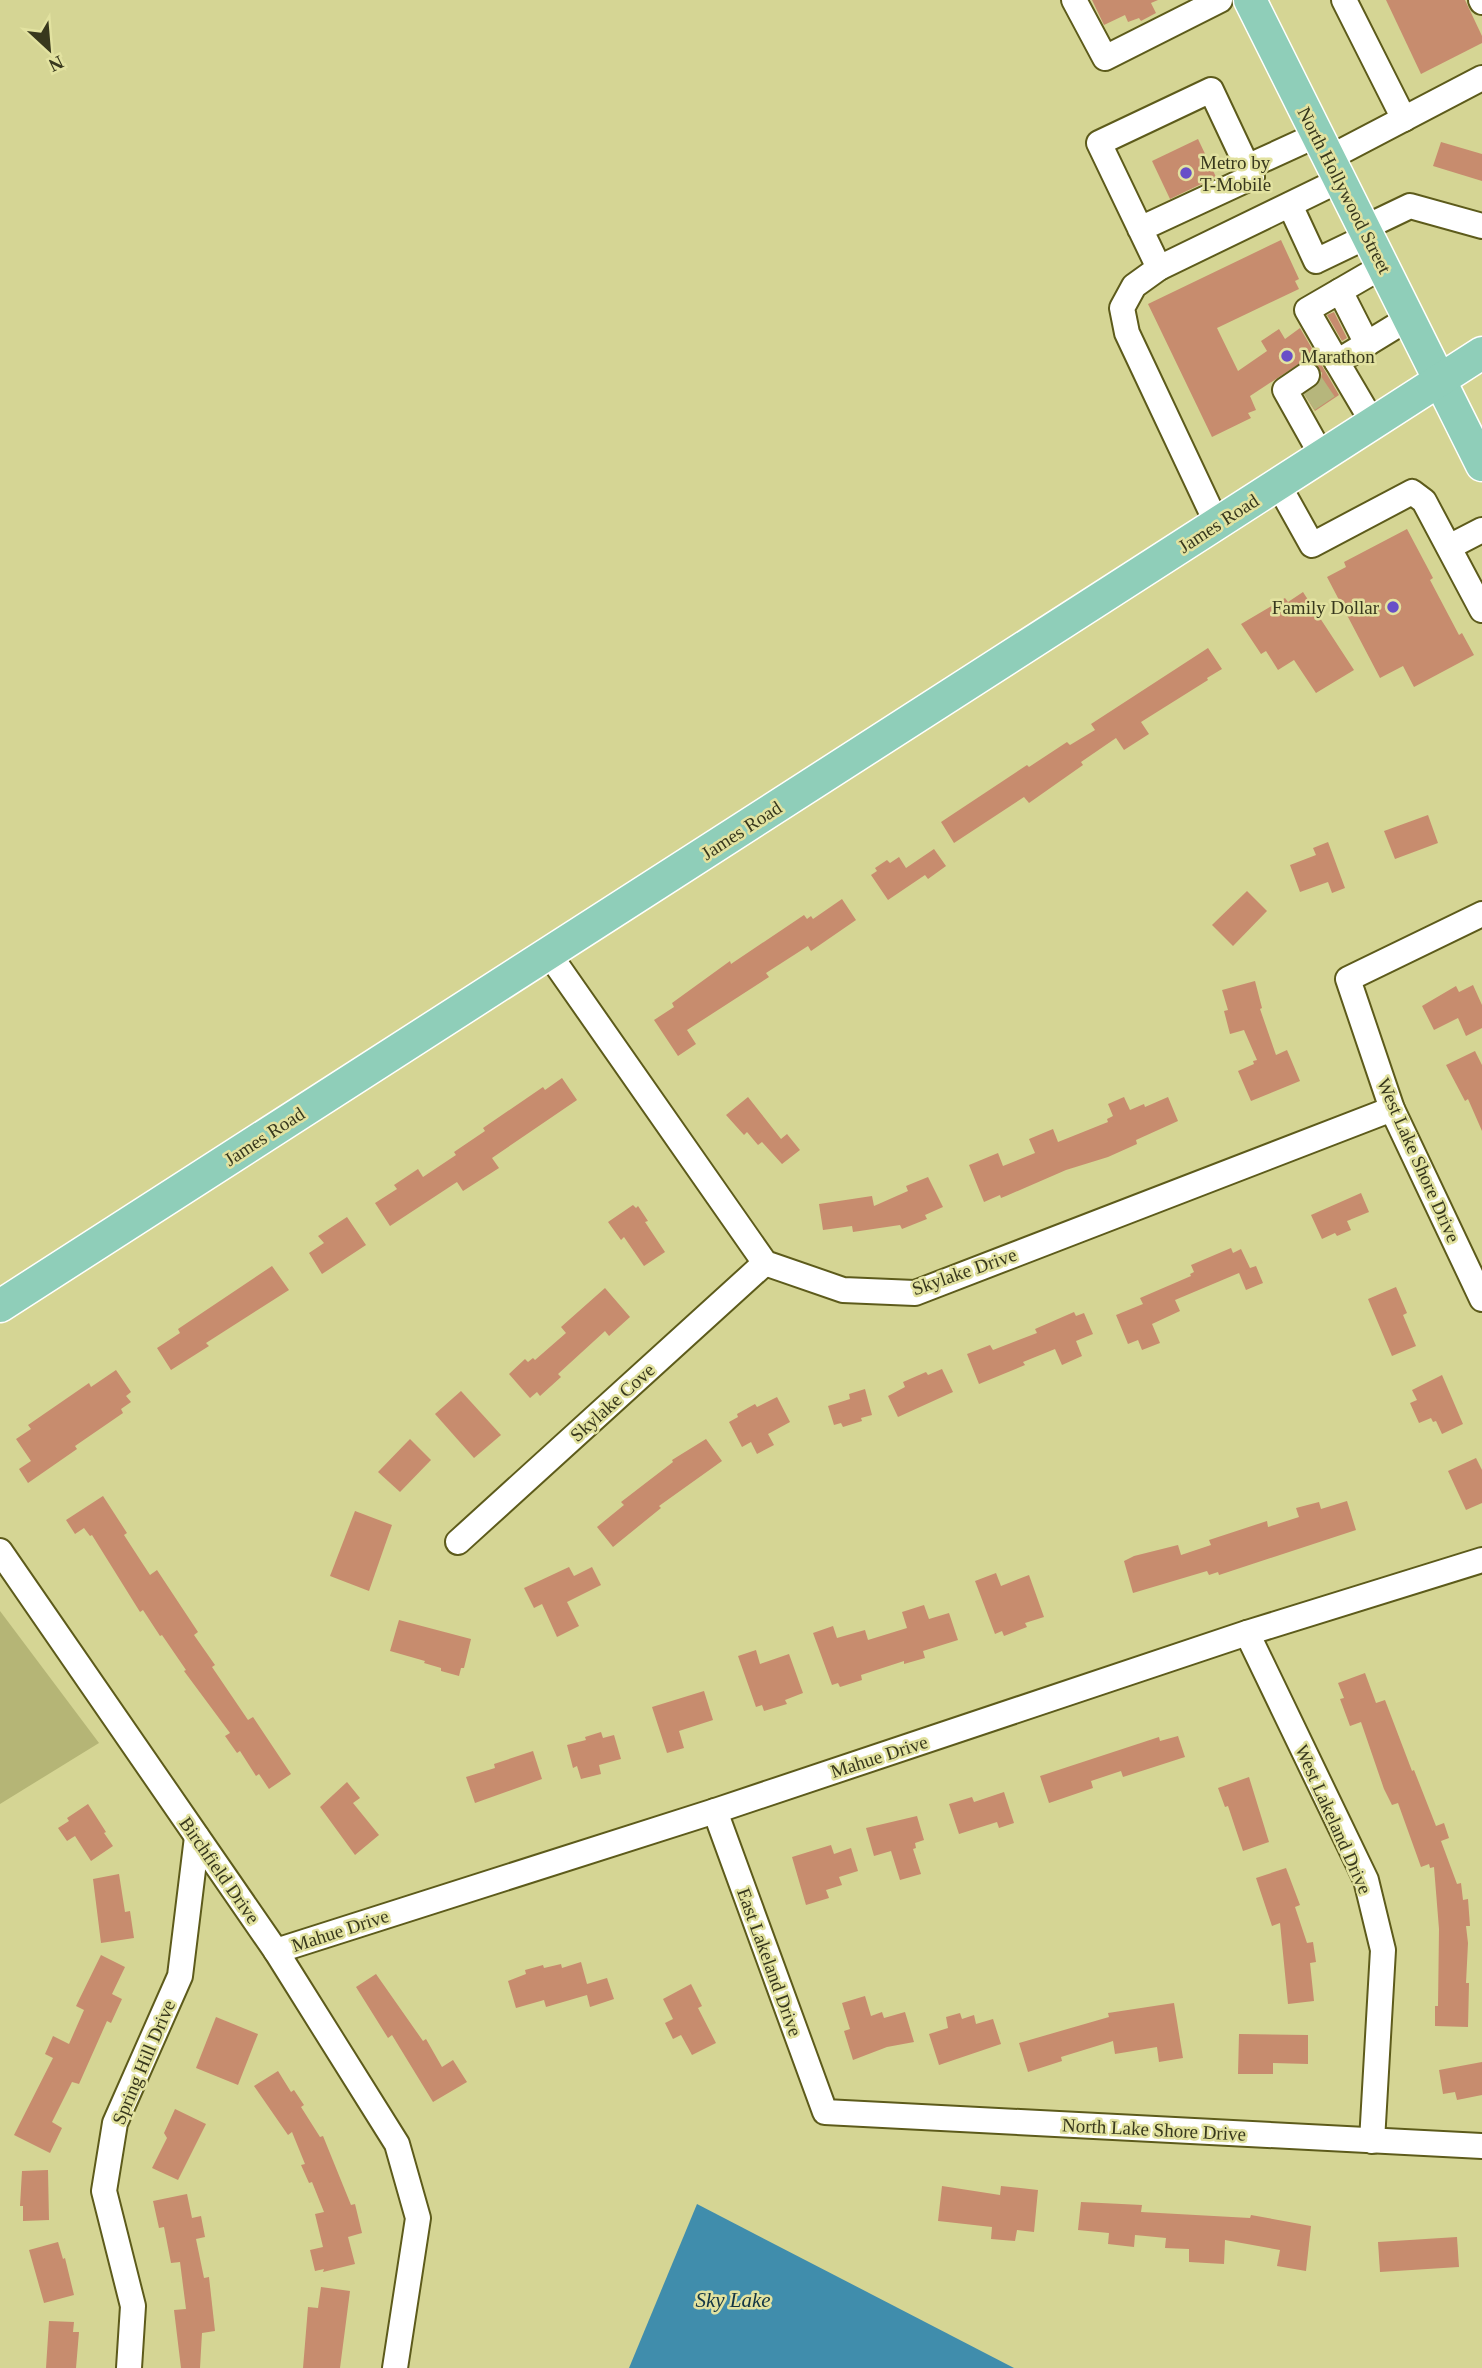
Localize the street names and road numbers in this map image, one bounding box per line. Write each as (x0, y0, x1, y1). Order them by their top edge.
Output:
street label: North Hollywood Street (1294, 104, 1396, 277)
street label: James Road (1174, 489, 1263, 557)
street label: James Road (697, 796, 786, 864)
street label: West Lake Shore Drive (1373, 1075, 1464, 1245)
street label: James Road (220, 1102, 309, 1170)
street label: Skylake Drive (909, 1244, 1019, 1299)
street label: Skylake Cove (566, 1359, 659, 1446)
street label: Mahue Drive (828, 1731, 930, 1782)
street label: West Lakeland Drive (1291, 1741, 1376, 1897)
street label: Birchfield Drive (175, 1813, 264, 1928)
street label: East Lakeland Drive (733, 1885, 806, 2039)
street label: Mahue Drive (289, 1905, 391, 1956)
street label: Spring Hill Drive (108, 1997, 179, 2128)
street label: North Lake Shore Drive (1061, 2114, 1246, 2145)

